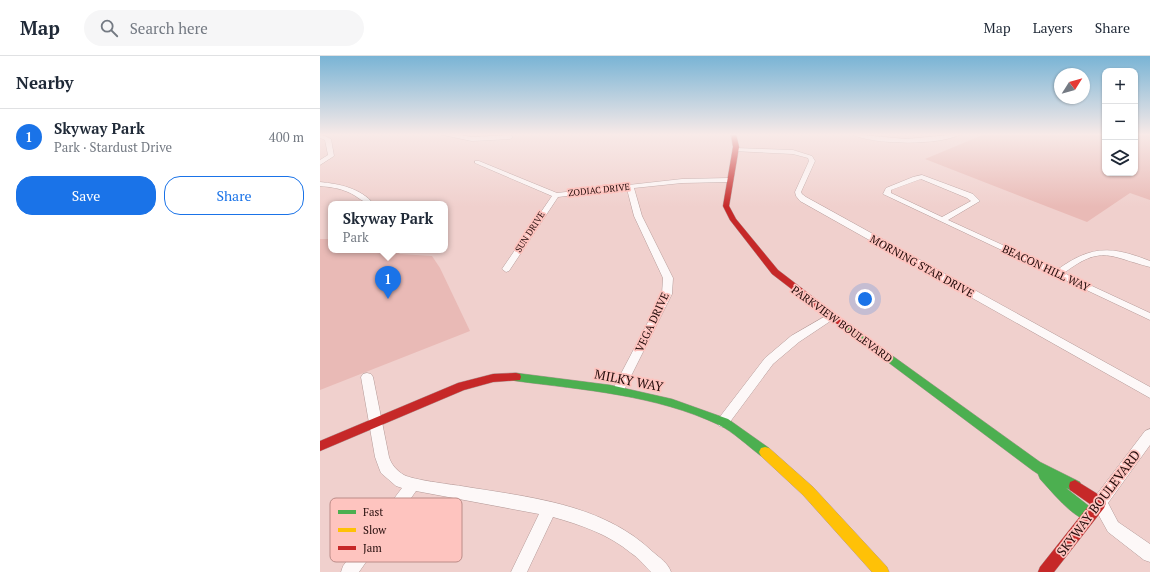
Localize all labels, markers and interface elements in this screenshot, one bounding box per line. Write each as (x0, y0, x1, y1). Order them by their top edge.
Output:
search box (84, 10, 364, 46)
text: Map (20, 15, 60, 40)
icon: search (98, 17, 120, 39)
text: Search here (130, 18, 208, 38)
text: Map (984, 18, 1011, 37)
text: Layers (1033, 18, 1073, 37)
text: Share (1095, 18, 1130, 37)
north arrow (1054, 68, 1090, 104)
map controls (1102, 68, 1138, 176)
button: + (1102, 68, 1138, 104)
text: Nearby (16, 71, 74, 94)
button: − (1102, 104, 1138, 140)
text: Skyway Park (54, 118, 145, 138)
text: 1 (25, 128, 33, 146)
text: 400 m (269, 128, 304, 146)
text: Park · Stardust Drive (54, 138, 172, 156)
button: layers (1102, 140, 1138, 176)
button: Save (16, 176, 156, 215)
button: Share (164, 176, 304, 215)
street label: ZODIAC DRIVE (568, 181, 630, 199)
popup (328, 201, 448, 253)
text: Skyway Park (343, 208, 433, 228)
street label: SUN DRIVE (512, 209, 548, 255)
text: Park (343, 228, 369, 246)
street label: MORNING STAR DRIVE (868, 232, 976, 300)
street label: BEACON HILL WAY (1000, 242, 1093, 295)
pin: 1 (375, 266, 401, 299)
street label: PARKVIEW BOULEVARD (789, 283, 895, 366)
your location (855, 289, 875, 309)
street label: VEGA DRIVE (632, 290, 672, 354)
street label: MILKY WAY (593, 365, 666, 396)
street label: SKYWAY BOULEVARD (1052, 446, 1144, 560)
legend (330, 498, 462, 562)
text: Fast (363, 505, 383, 519)
text: Slow (363, 523, 387, 537)
text: Jam (363, 541, 382, 555)

